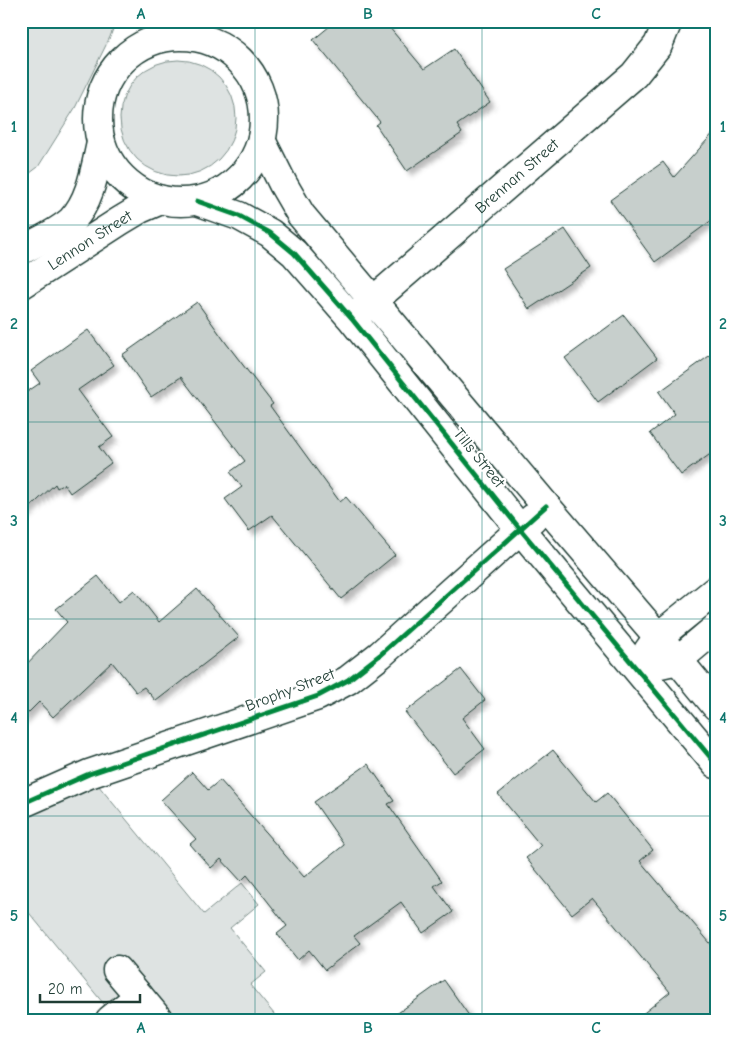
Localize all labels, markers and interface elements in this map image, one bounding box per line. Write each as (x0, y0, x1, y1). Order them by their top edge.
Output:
text: A (137, 5, 146, 23)
text: B (363, 5, 373, 23)
text: C (591, 5, 601, 23)
text: 1 (11, 118, 17, 136)
text: 1 (720, 118, 726, 136)
street label: Brennan Street (472, 135, 563, 217)
street label: Lennon Street (45, 207, 136, 274)
text: 2 (10, 315, 18, 333)
text: 2 (719, 315, 727, 333)
street label: Tills Street (450, 425, 509, 492)
text: 3 (10, 512, 18, 530)
text: 3 (719, 512, 727, 530)
street label: Brophy Street (243, 665, 338, 715)
text: 4 (10, 709, 18, 727)
text: 4 (719, 709, 727, 727)
text: 5 (10, 907, 18, 925)
text: 5 (719, 907, 727, 925)
scale bar (40, 971, 140, 1003)
text: 20 m (48, 980, 82, 998)
text: A (137, 1019, 146, 1037)
text: B (363, 1019, 373, 1037)
text: C (591, 1019, 601, 1037)

